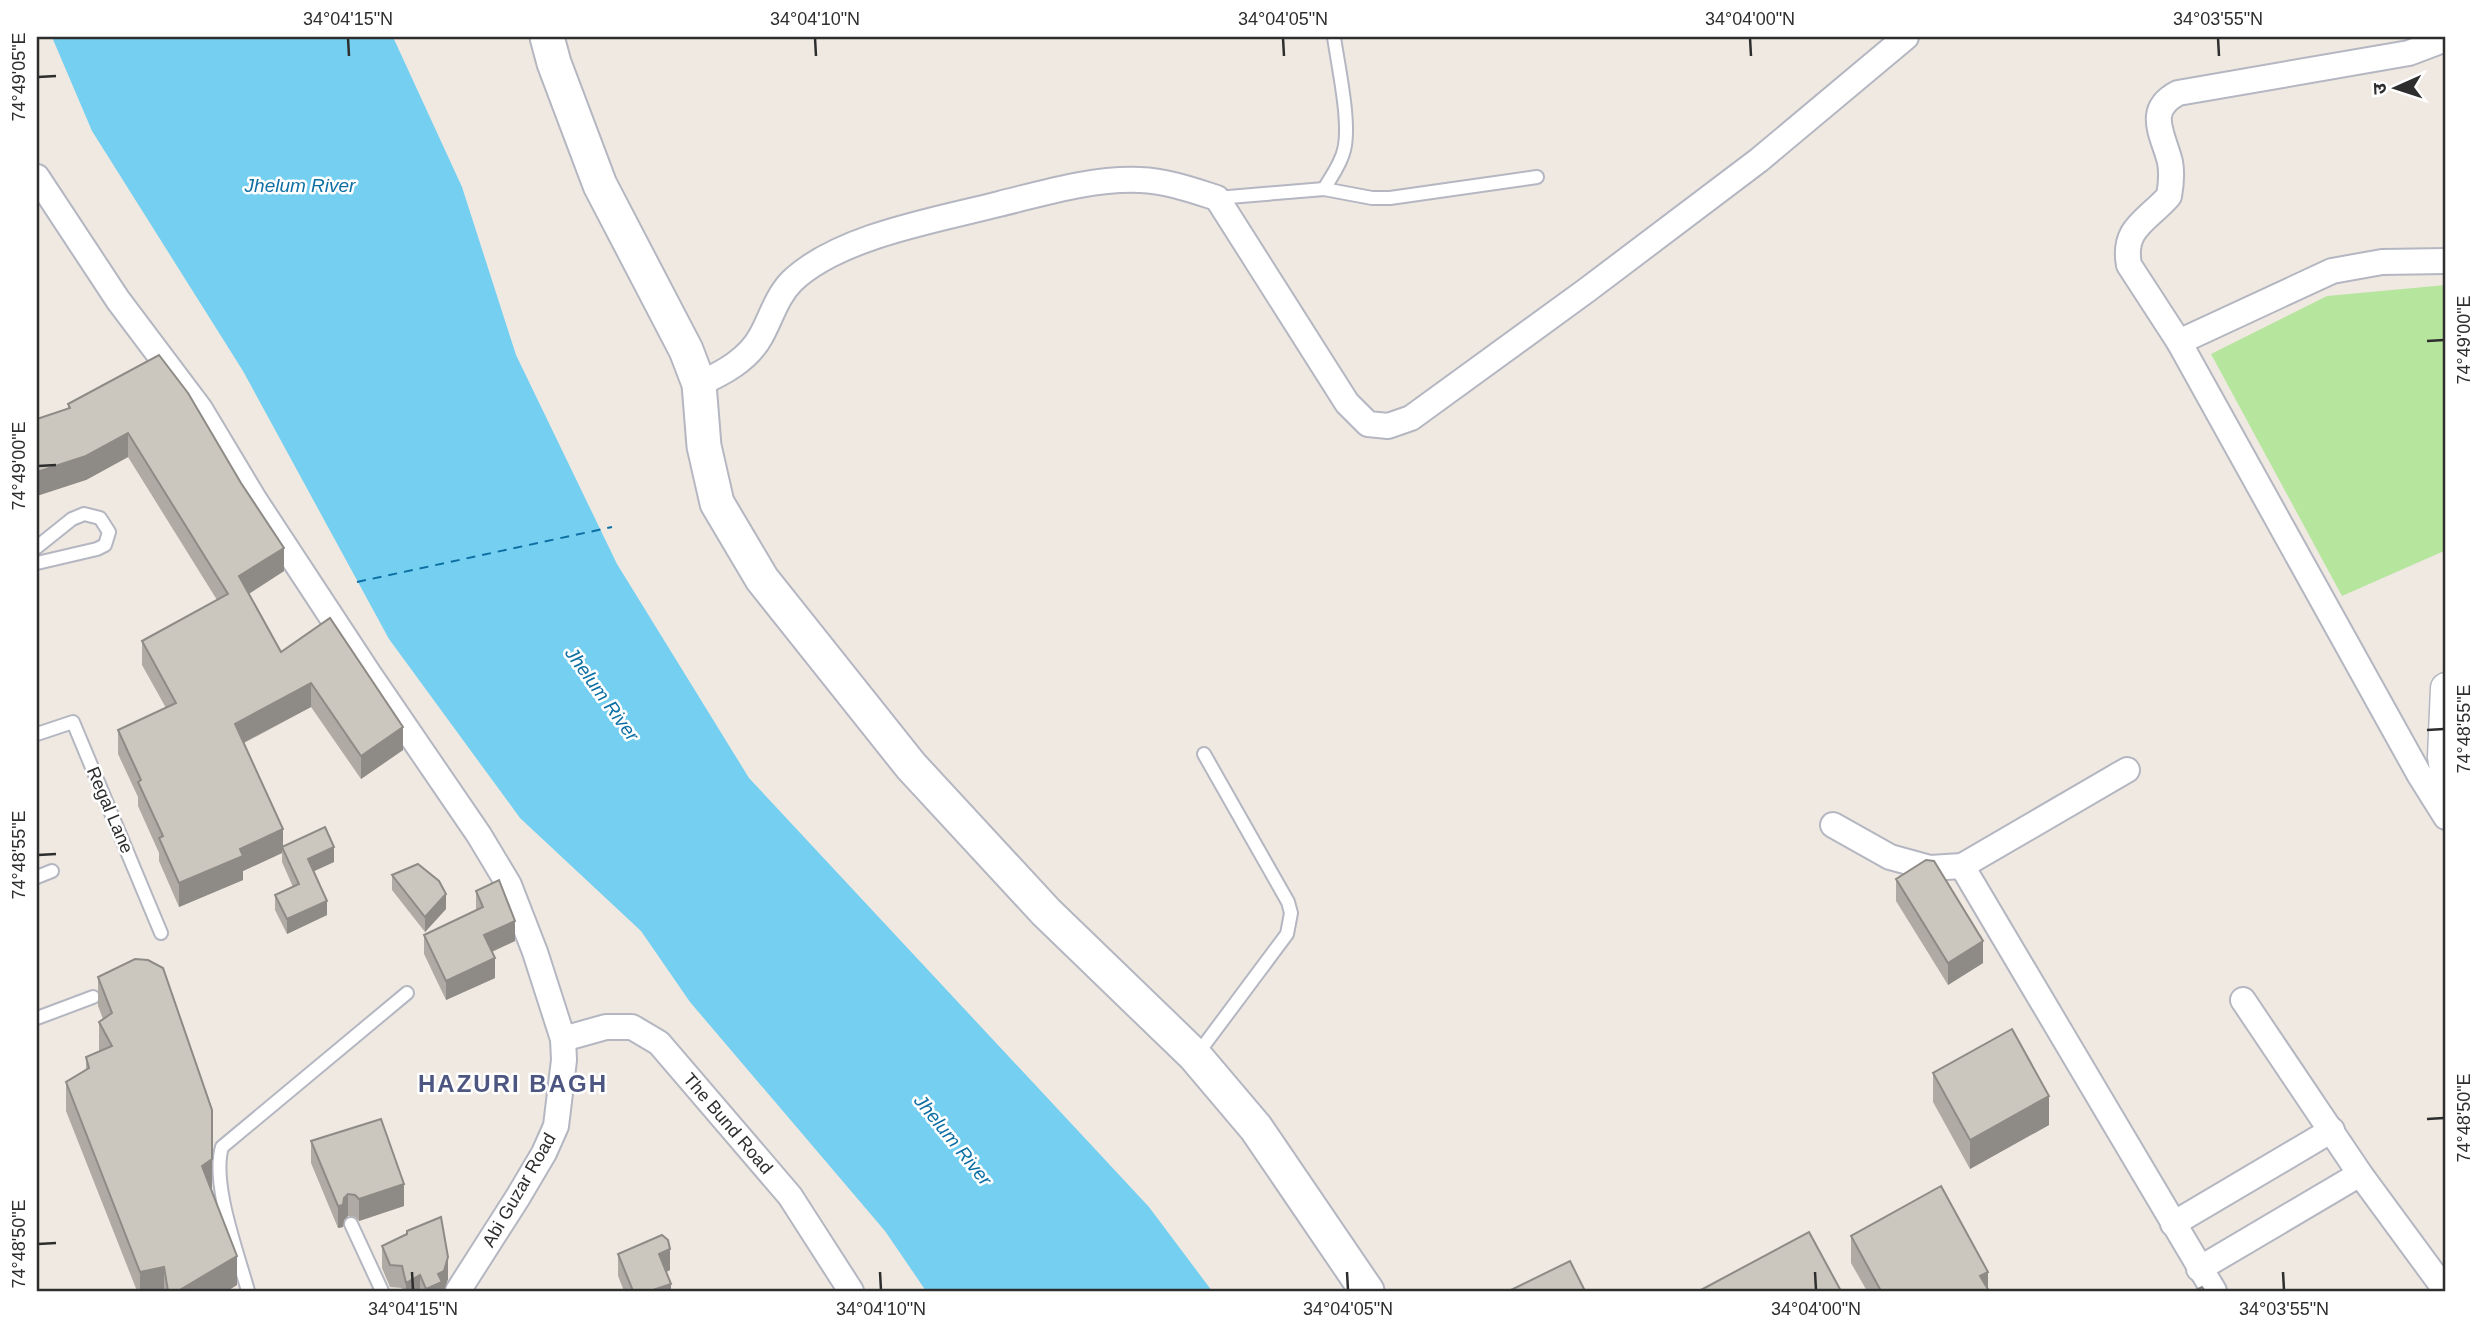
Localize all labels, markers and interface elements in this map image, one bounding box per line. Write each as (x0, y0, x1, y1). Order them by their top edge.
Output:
text: 34°04'15"N (303, 9, 393, 29)
text: 34°04'10"N (770, 9, 860, 29)
text: 34°04'05"N (1238, 9, 1328, 29)
text: 34°04'00"N (1705, 9, 1795, 29)
text: 34°03'55"N (2173, 9, 2263, 29)
text: 74°49'05"E (9, 32, 29, 122)
north arrow (2360, 52, 2430, 122)
text: उ (2369, 82, 2390, 95)
water label: Jhelum River (244, 175, 356, 196)
text: 74°49'00"E (2454, 295, 2474, 385)
text: 74°49'00"E (9, 421, 29, 511)
water label: Jhelum River (560, 642, 643, 746)
text: 74°48'55"E (2454, 684, 2474, 774)
street label: Regal Lane (83, 764, 137, 856)
text: 74°48'55"E (9, 810, 29, 900)
street label: The Bund Road (679, 1069, 777, 1178)
district label: HAZURI BAGH (418, 1070, 608, 1097)
text: 74°48'50"E (2454, 1073, 2474, 1163)
water label: Jhelum River (909, 1090, 996, 1190)
street label: Abi Guzar Road (478, 1130, 560, 1250)
text: 74°48'50"E (9, 1199, 29, 1289)
text: 34°04'15"N (368, 1299, 458, 1319)
text: 34°04'10"N (836, 1299, 926, 1319)
text: 34°04'05"N (1303, 1299, 1393, 1319)
text: 34°04'00"N (1771, 1299, 1861, 1319)
text: 34°03'55"N (2239, 1299, 2329, 1319)

